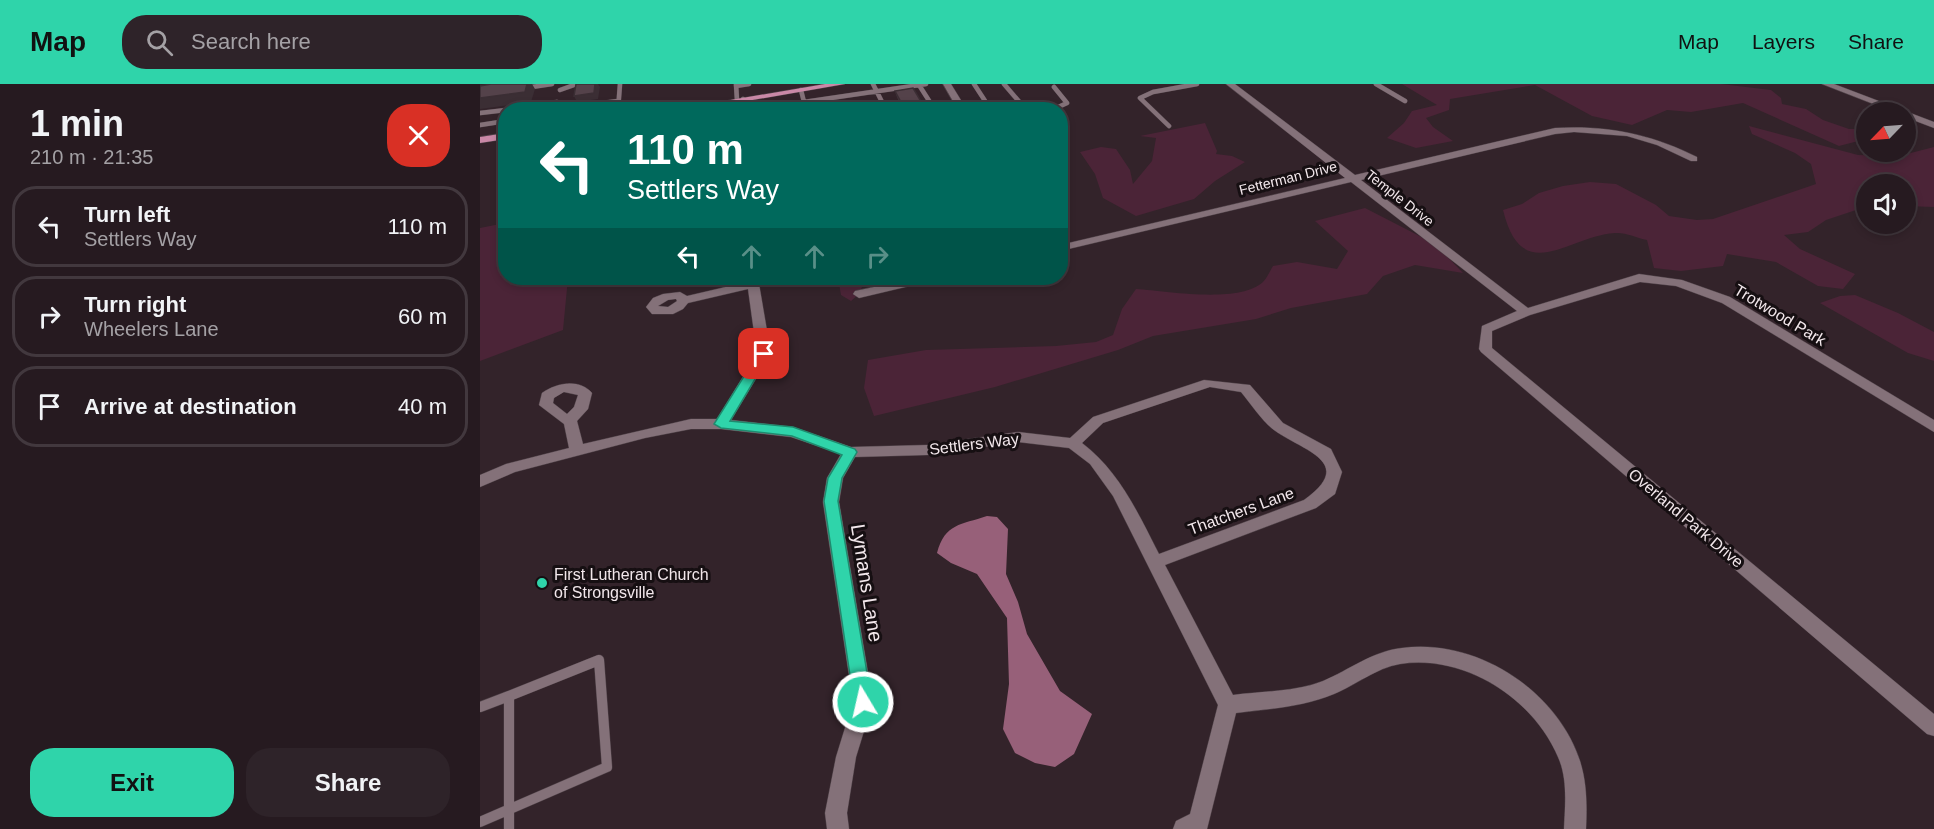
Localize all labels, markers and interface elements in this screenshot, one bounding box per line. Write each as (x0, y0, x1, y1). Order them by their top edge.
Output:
search box (122, 15, 542, 69)
text: Map (30, 26, 86, 57)
icon: search (143, 26, 176, 59)
text: Search here (191, 29, 311, 54)
text: Map (1678, 30, 1719, 53)
text: Layers (1752, 30, 1815, 53)
text: Share (1848, 30, 1904, 53)
north arrow (1856, 102, 1916, 162)
map controls (1856, 102, 1916, 234)
text: 1 min (30, 103, 124, 144)
button: close (387, 104, 450, 167)
icon: left (528, 126, 606, 204)
text: 110 m (627, 126, 744, 173)
text: 210 m · 21:35 (30, 146, 153, 168)
street label: Fetterman Drive (1237, 158, 1339, 198)
street label: Temple Drive (1363, 167, 1437, 230)
button: sound (1856, 174, 1916, 234)
text: Settlers Way (627, 175, 779, 205)
text: Turn left (84, 202, 170, 227)
icon: left (33, 210, 66, 243)
text: 110 m (387, 214, 447, 239)
text: Settlers Way (84, 228, 197, 250)
icon: left (672, 240, 705, 273)
icon: ahead (735, 240, 768, 273)
icon: ahead (798, 240, 831, 273)
icon: right (861, 240, 894, 273)
street label: Trotwood Park (1731, 281, 1830, 349)
text: Turn right (84, 292, 186, 317)
icon: right (33, 300, 66, 333)
text: 60 m (398, 304, 447, 329)
text: Wheelers Lane (84, 318, 219, 340)
pin (738, 328, 789, 379)
icon: arrive (747, 337, 780, 370)
icon: arrive (33, 390, 66, 423)
text: Arrive at destination (84, 394, 297, 419)
text: 40 m (398, 394, 447, 419)
street label: Settlers Way (928, 430, 1020, 458)
street label: Overland Park Drive (1625, 465, 1747, 571)
street label: Thatchers Lane (1186, 484, 1296, 538)
street label: Lymans Lane (847, 522, 887, 644)
place label: First Lutheran Church of Strongsville (554, 566, 709, 601)
marker: First Lutheran Church of Strongsville (535, 576, 549, 590)
position arrow (831, 670, 895, 734)
button: Exit (30, 748, 234, 817)
button: Share (246, 748, 450, 817)

